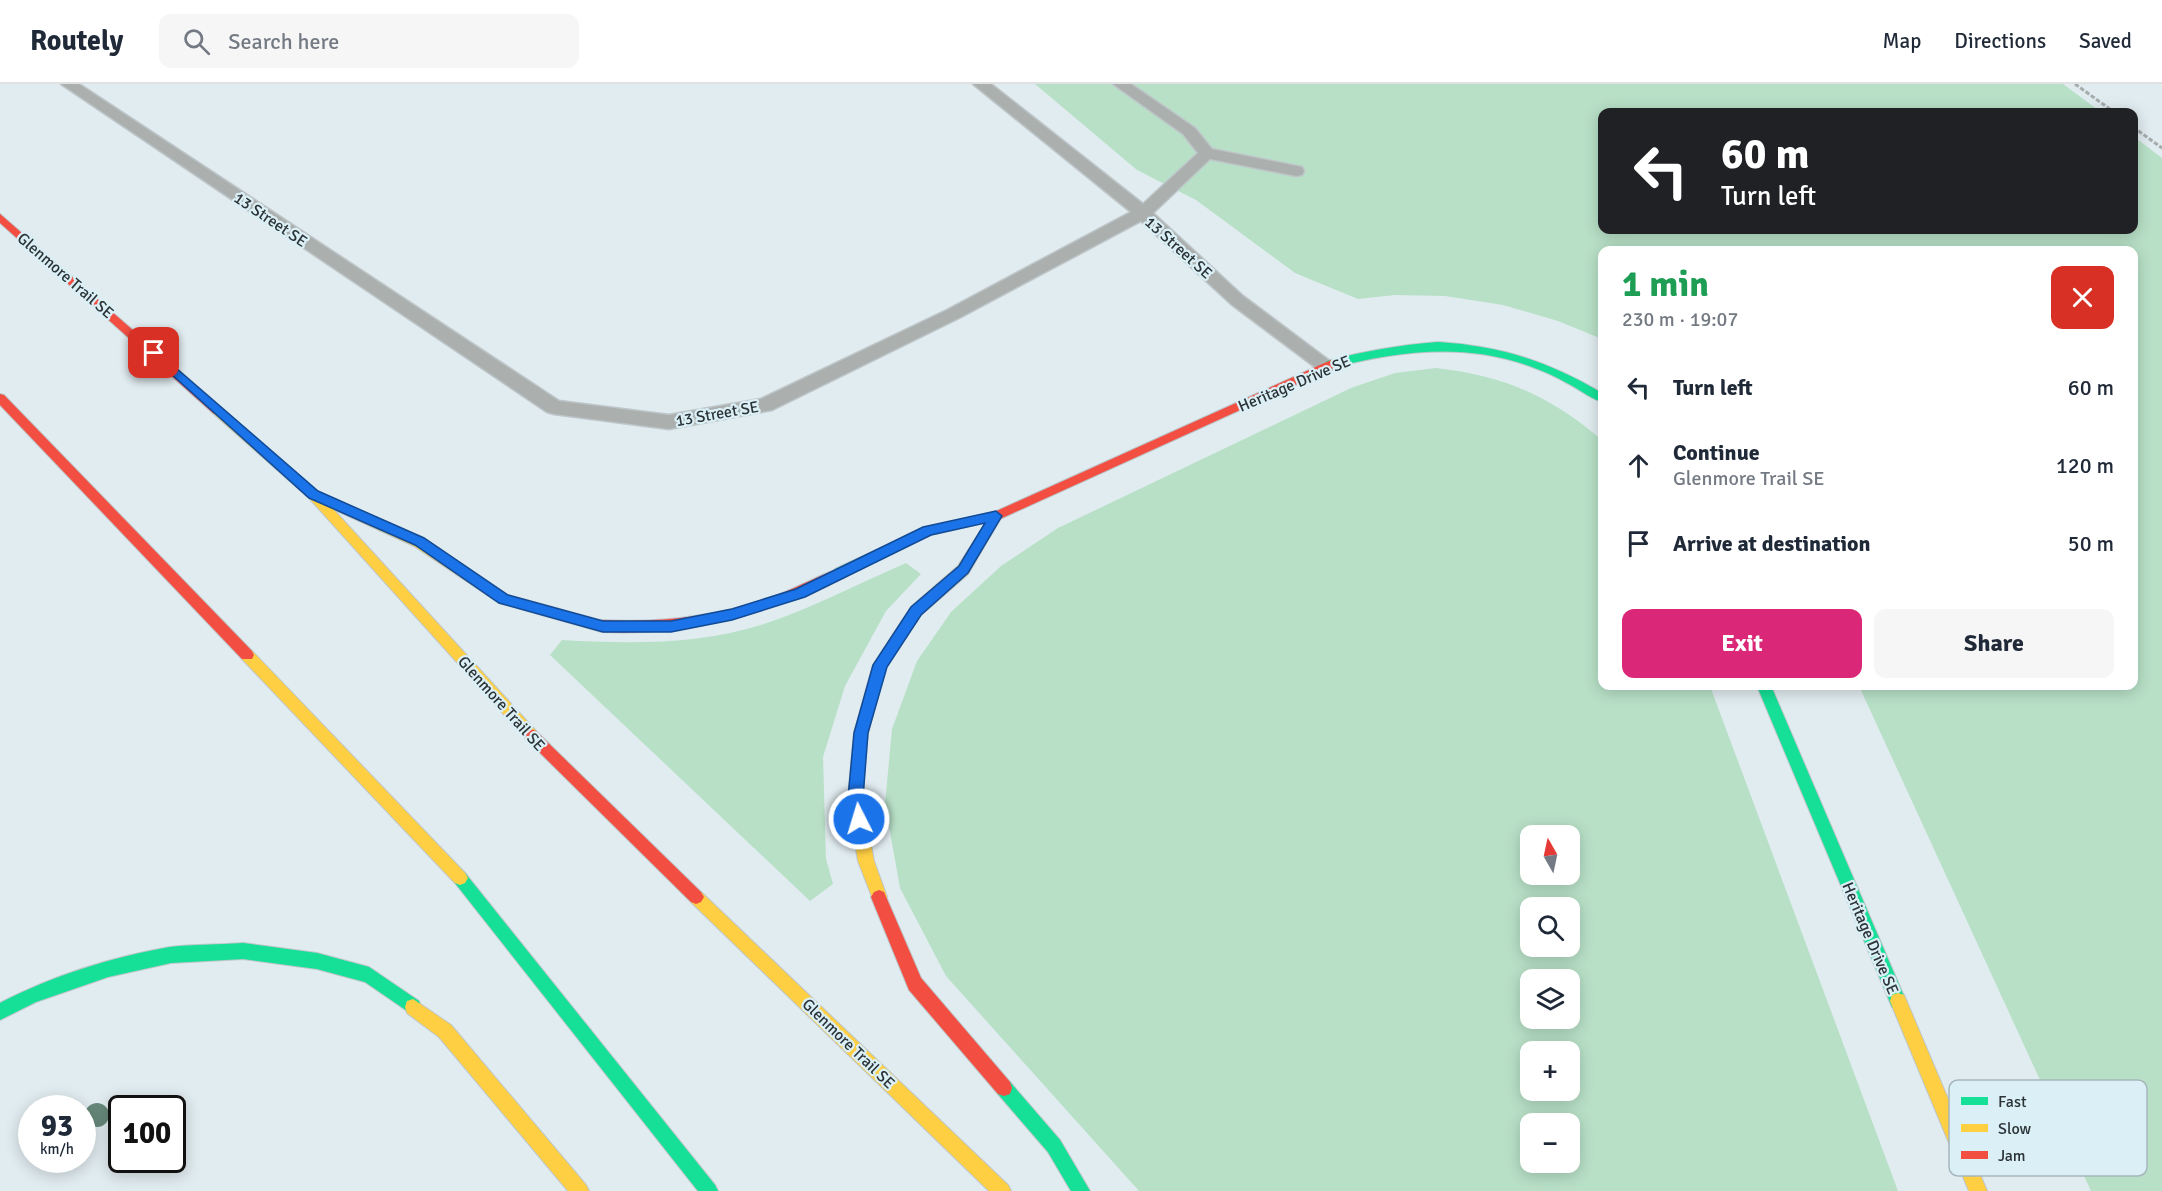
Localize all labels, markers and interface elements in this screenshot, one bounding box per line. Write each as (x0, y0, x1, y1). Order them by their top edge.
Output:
search box (159, 14, 579, 68)
text: Routely (30, 24, 123, 58)
icon: search (180, 25, 213, 58)
text: Search here (228, 28, 339, 55)
text: Map (1883, 28, 1921, 54)
text: Directions (1954, 28, 2046, 54)
text: Saved (2079, 28, 2132, 54)
text: 60 m (1721, 129, 1810, 180)
icon: left (1622, 132, 1700, 210)
text: Turn left (1721, 180, 1816, 213)
street label: 13 Street SE (230, 188, 311, 252)
street label: 13 Street SE (1140, 212, 1216, 283)
street label: Glenmore Trail SE (13, 228, 118, 323)
text: 1 min (1622, 262, 1709, 307)
button: close (2051, 266, 2114, 329)
text: 230 m · 19:07 (1622, 307, 1738, 332)
pin (128, 327, 179, 378)
icon: arrive (137, 336, 170, 369)
street label: Heritage Drive SE (1235, 351, 1354, 417)
icon: left (1622, 371, 1655, 404)
text: Turn left (1673, 374, 1753, 401)
text: 60 m (2068, 374, 2114, 401)
street label: 13 Street SE (674, 397, 760, 431)
text: Continue (1673, 439, 1760, 466)
icon: ahead (1622, 449, 1655, 482)
text: 120 m (2056, 452, 2114, 479)
text: Glenmore Trail SE (1673, 466, 1825, 491)
icon: arrive (1622, 527, 1655, 560)
text: Arrive at destination (1673, 530, 1870, 557)
text: 50 m (2068, 530, 2114, 557)
button: Exit (1622, 609, 1862, 678)
button: Share (1874, 609, 2114, 678)
street label: Glenmore Trail SE (453, 652, 549, 755)
position arrow (827, 787, 891, 851)
north arrow (1520, 825, 1580, 885)
map controls (1520, 825, 1580, 1173)
street label: Heritage Drive SE (1837, 879, 1903, 998)
button: search (1520, 897, 1580, 957)
button: layers (1520, 969, 1580, 1029)
street label: Glenmore Trail SE (798, 994, 899, 1093)
button: + (1520, 1041, 1580, 1101)
legend (1949, 1080, 2147, 1176)
text: Fast (1998, 1092, 2027, 1112)
speed limit sign: 100 (108, 1095, 186, 1173)
text: 93 (41, 1108, 73, 1145)
button: − (1520, 1113, 1580, 1173)
text: Slow (1998, 1119, 2032, 1139)
text: km/h (40, 1140, 74, 1158)
text: Jam (1998, 1146, 2026, 1166)

